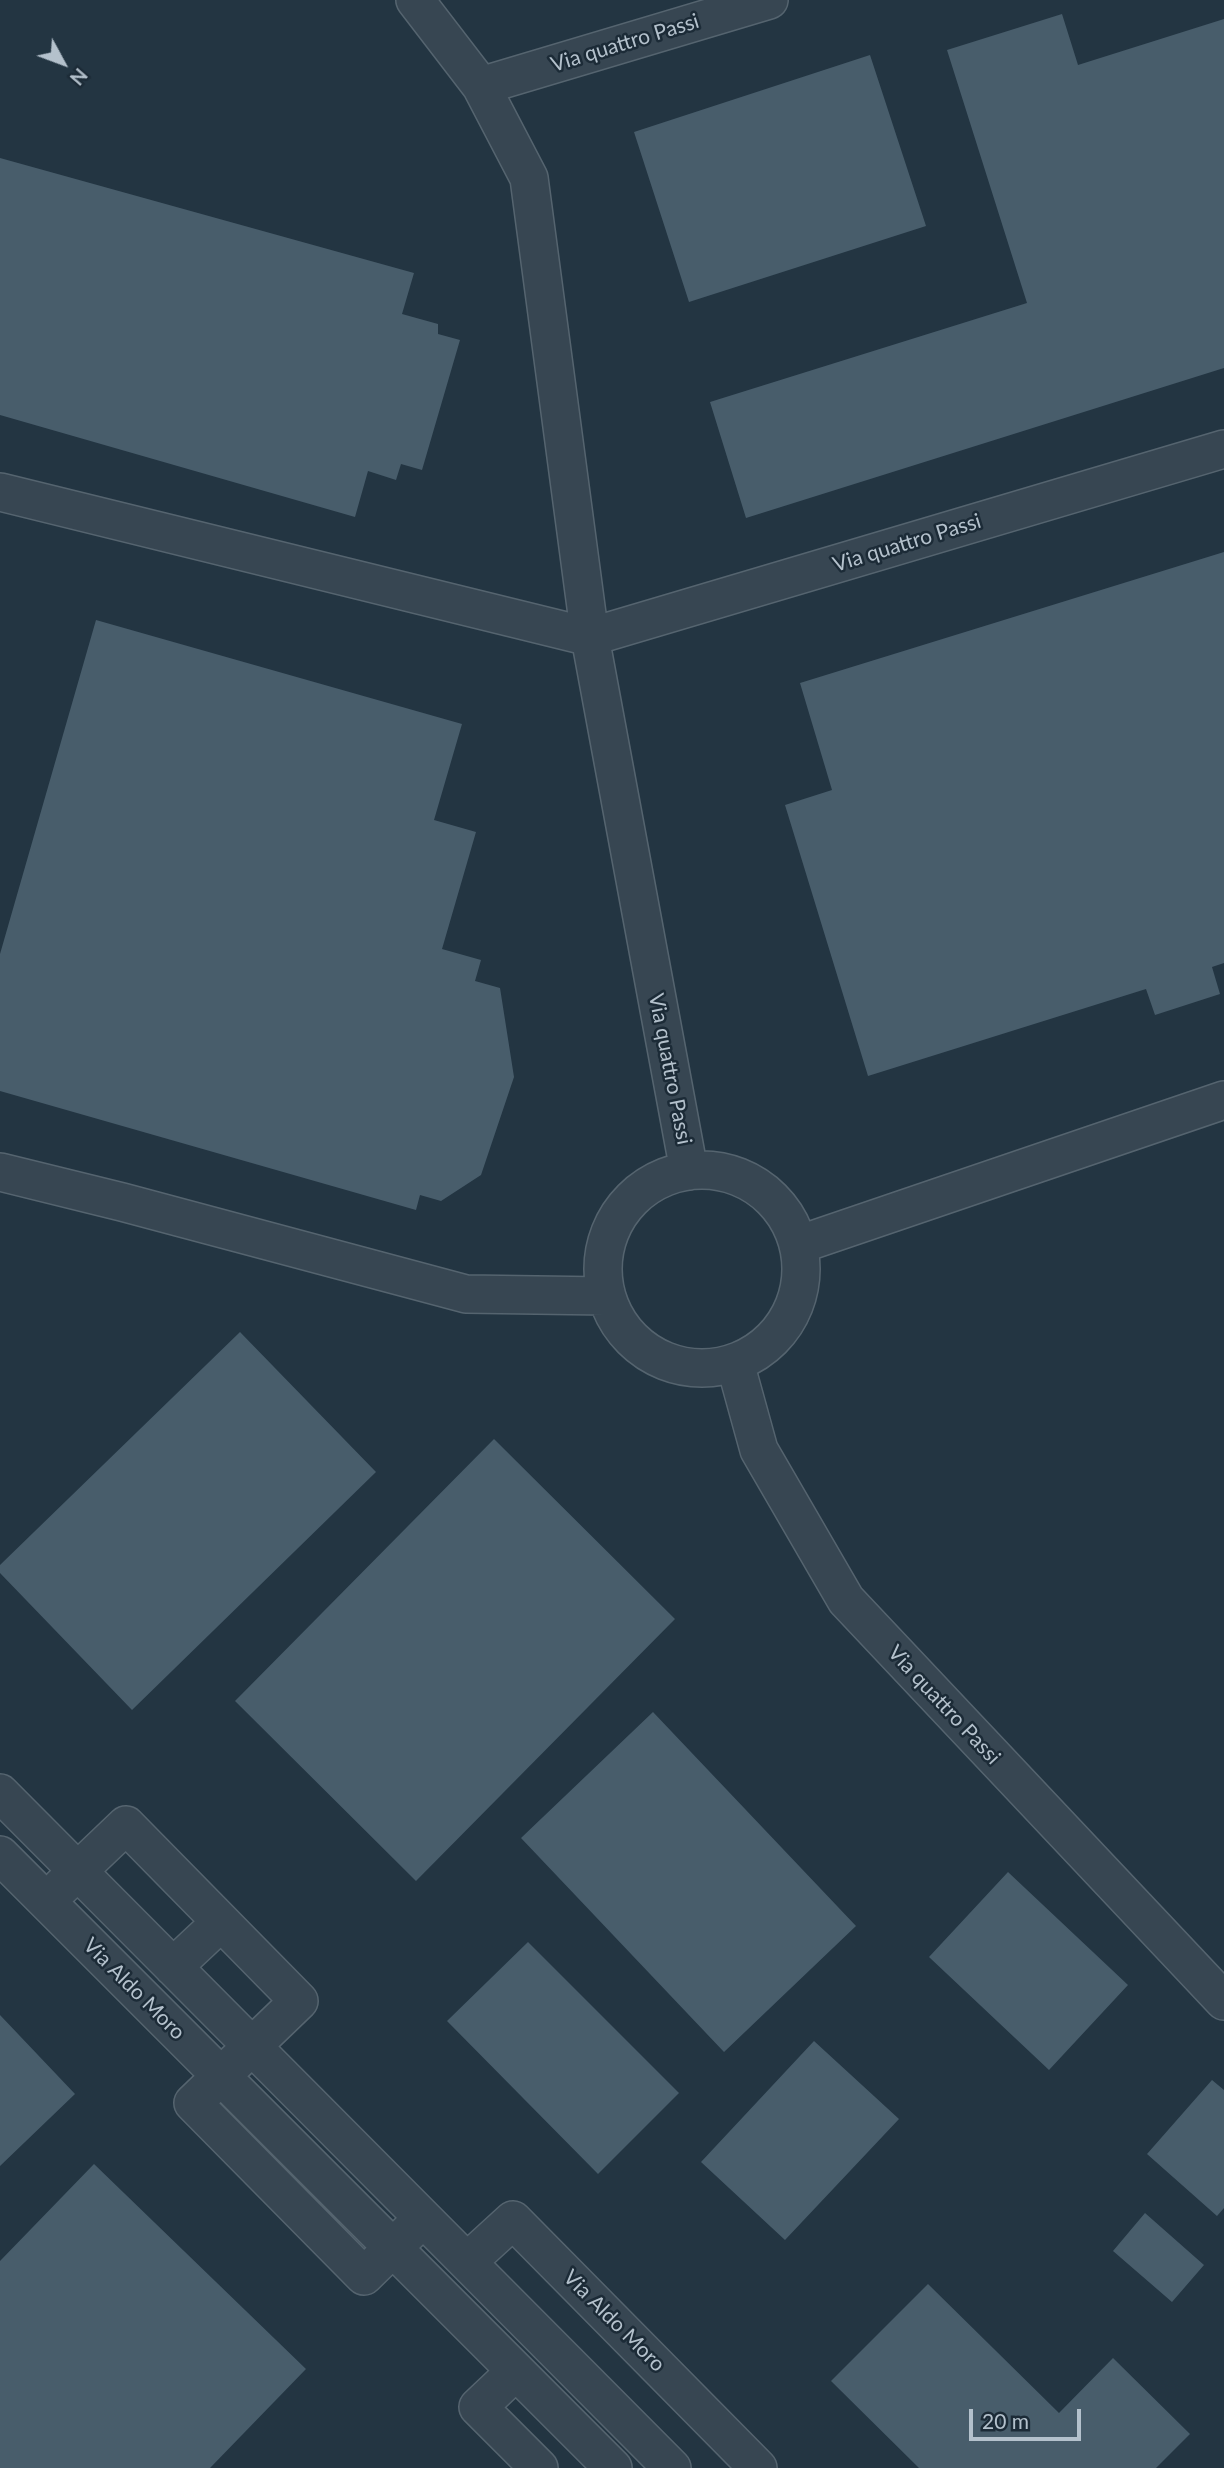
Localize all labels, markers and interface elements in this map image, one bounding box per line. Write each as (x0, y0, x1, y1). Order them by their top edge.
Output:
street label: Via quattro Passi (548, 8, 702, 78)
north arrow (28, 28, 98, 98)
text: N (66, 64, 93, 90)
street label: Via quattro Passi (830, 508, 984, 578)
street label: Via quattro Passi (643, 991, 697, 1147)
street label: Via quattro Passi (882, 1640, 1006, 1770)
street label: Via Aldo Moro (78, 1933, 190, 2045)
street label: Via Aldo Moro (558, 2265, 670, 2377)
scale bar (972, 2394, 1084, 2438)
text: 20 m (982, 2408, 1029, 2433)

